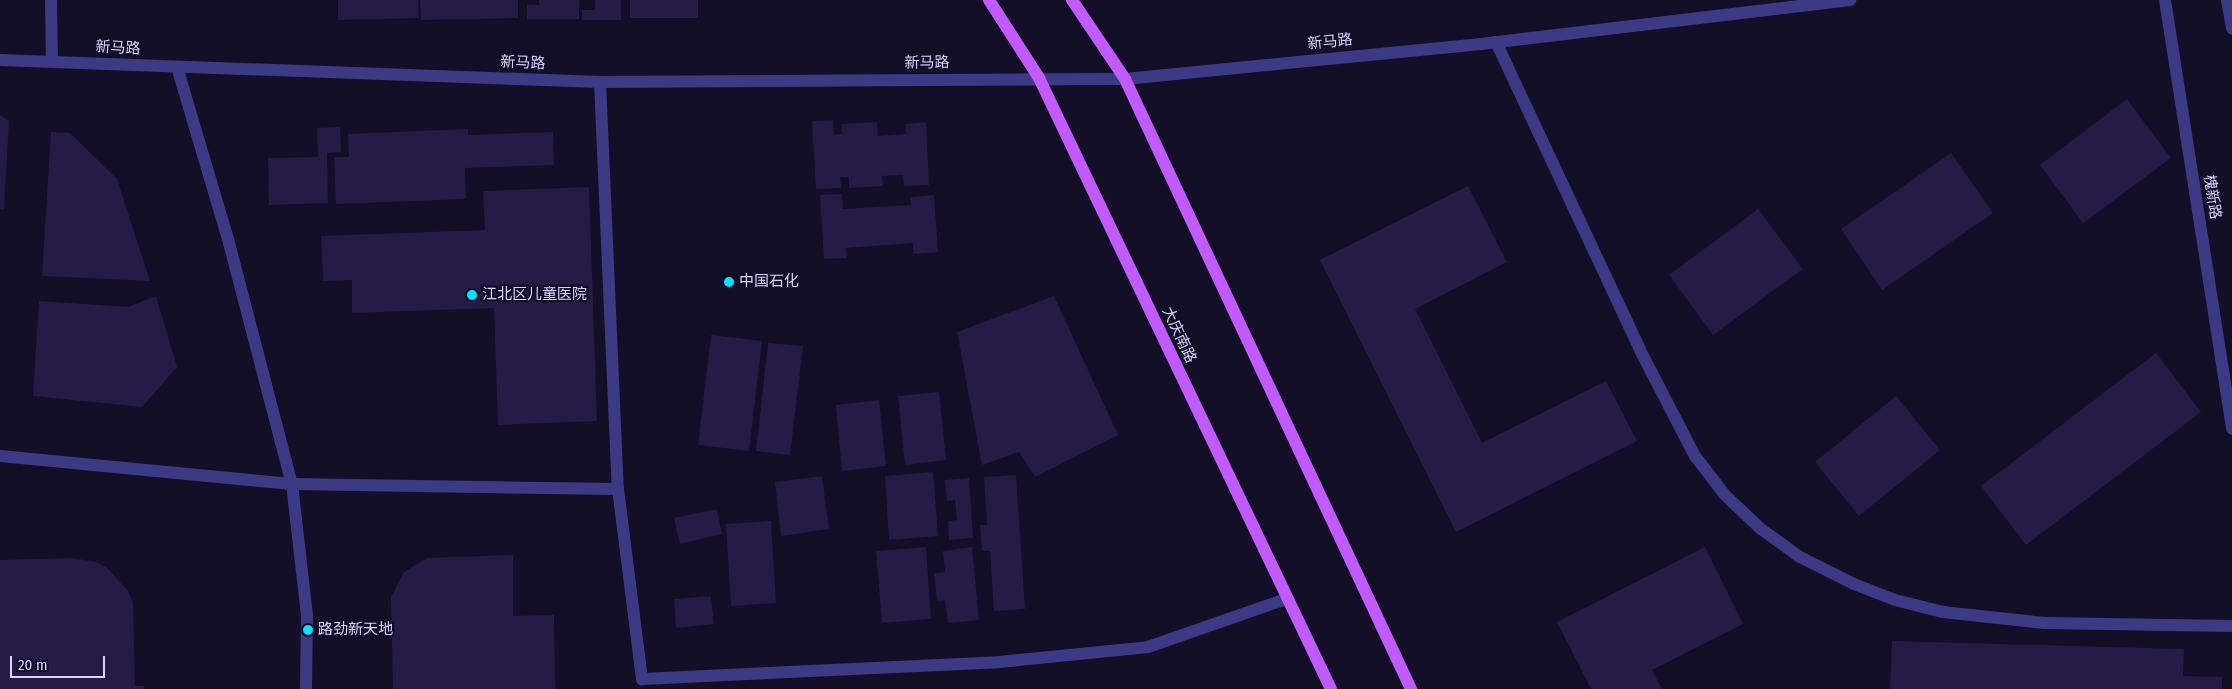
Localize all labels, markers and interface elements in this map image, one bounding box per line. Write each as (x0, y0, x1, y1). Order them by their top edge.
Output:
street label: 新马路 (1307, 31, 1353, 53)
street label: 新马路 (95, 38, 141, 58)
street label: 新马路 (500, 53, 546, 73)
street label: 新马路 (904, 54, 950, 72)
street label: 槐新路 (2200, 173, 2224, 221)
place label: 中国石化 (739, 273, 799, 291)
marker: 中国石化 (723, 276, 735, 288)
place label: 江北区儿童医院 (482, 286, 587, 304)
marker: 江北区儿童医院 (466, 289, 478, 301)
street label: 大庆南路 (1158, 304, 1200, 366)
place label: 路劲新天地 (318, 621, 393, 639)
marker: 路劲新天地 (302, 624, 314, 636)
scale bar (12, 646, 108, 678)
text: 20 m (18, 656, 48, 674)

